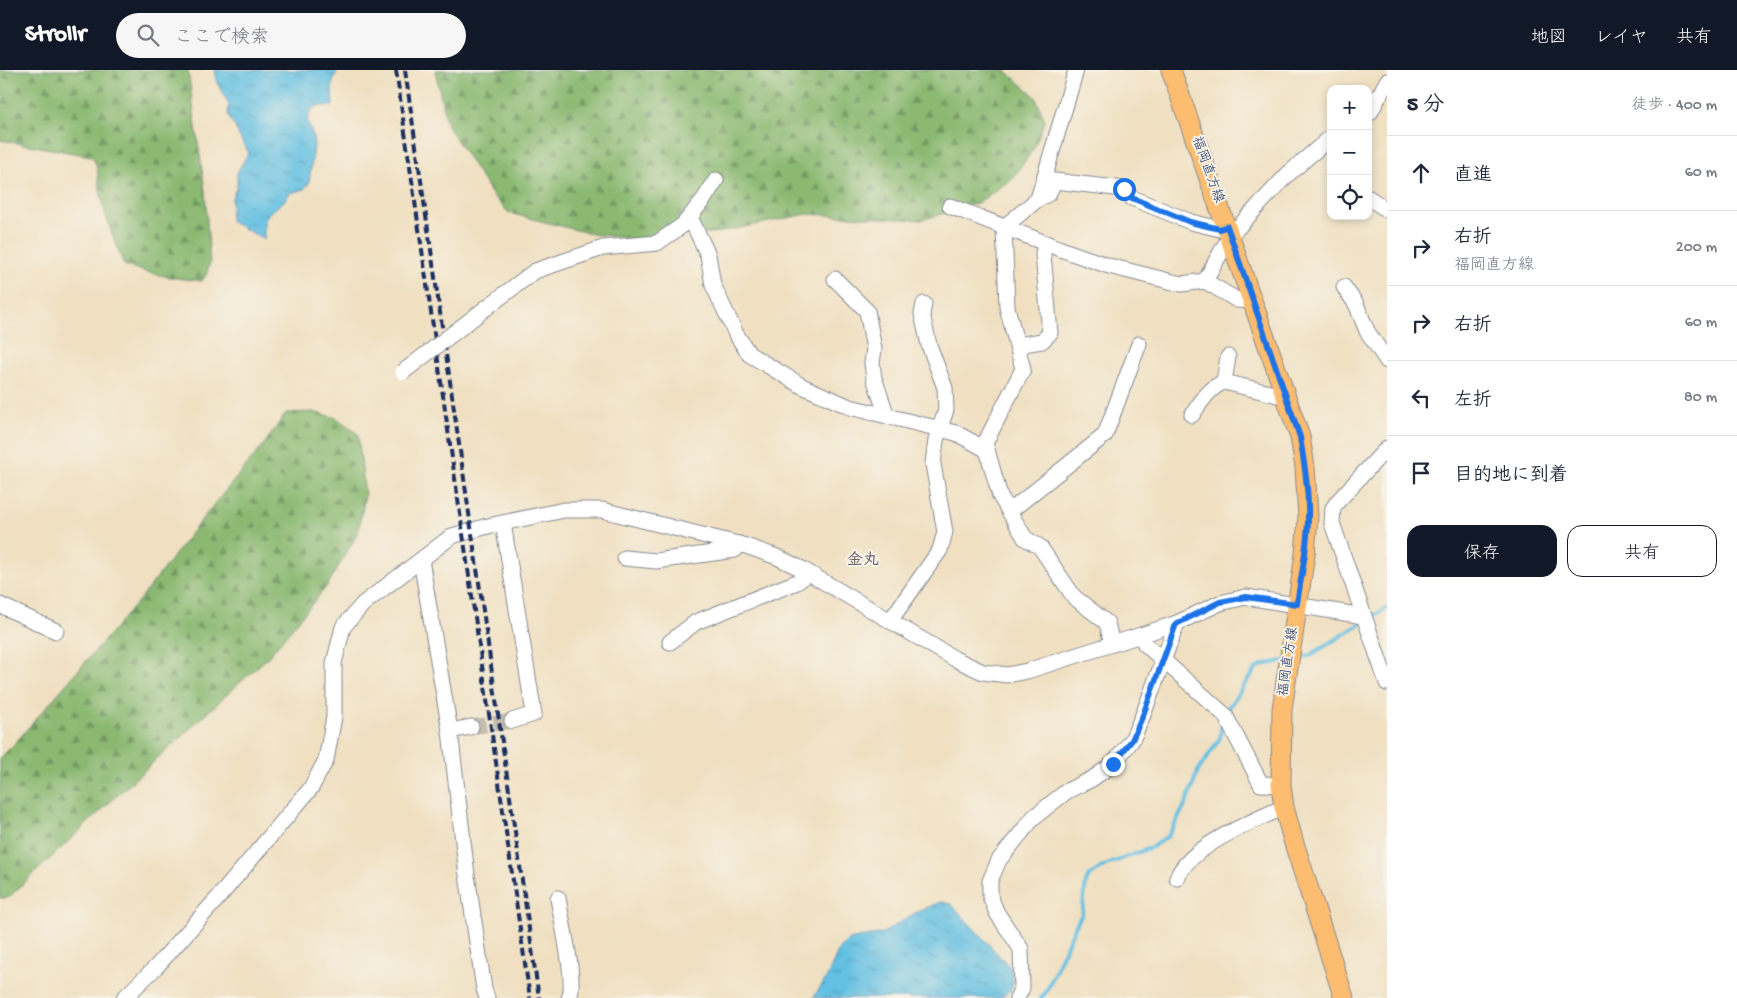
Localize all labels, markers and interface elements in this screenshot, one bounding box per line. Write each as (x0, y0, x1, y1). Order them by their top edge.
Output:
search box (116, 13, 466, 58)
text: Strollr (25, 21, 86, 50)
icon: search (134, 21, 162, 49)
text: ここで検索 (174, 27, 269, 50)
text: 地図 (1531, 28, 1567, 49)
text: レイヤ (1595, 28, 1648, 49)
text: 共有 (1676, 28, 1712, 49)
map controls (1327, 85, 1372, 220)
button: + (1327, 85, 1372, 130)
text: 5 分 (1407, 94, 1444, 119)
text: 徒歩 · 400 m (1632, 97, 1717, 116)
button: − (1327, 130, 1372, 175)
street label: 福岡直方線 (1187, 134, 1227, 206)
icon: ahead (1407, 159, 1435, 187)
text: 60 m (1685, 164, 1717, 183)
text: 直進 (1454, 165, 1492, 188)
button: locate (1327, 175, 1372, 220)
route start (1113, 178, 1136, 201)
text: 右折 (1454, 227, 1492, 250)
icon: right (1407, 234, 1435, 262)
text: 200 m (1676, 239, 1717, 258)
text: 福岡直方線 (1454, 257, 1534, 276)
icon: right (1407, 309, 1435, 337)
text: 60 m (1685, 314, 1717, 333)
text: 右折 (1454, 315, 1492, 338)
icon: left (1407, 384, 1435, 412)
text: 80 m (1684, 389, 1717, 408)
text: 左折 (1454, 390, 1492, 413)
icon: arrive (1407, 459, 1435, 487)
text: 目的地に到着 (1454, 465, 1568, 488)
button: 保存 (1407, 525, 1557, 577)
button: 共有 (1567, 525, 1717, 577)
district label: 金丸 (847, 550, 879, 571)
street label: 福岡直方線 (1276, 626, 1302, 698)
route end (1102, 753, 1125, 776)

